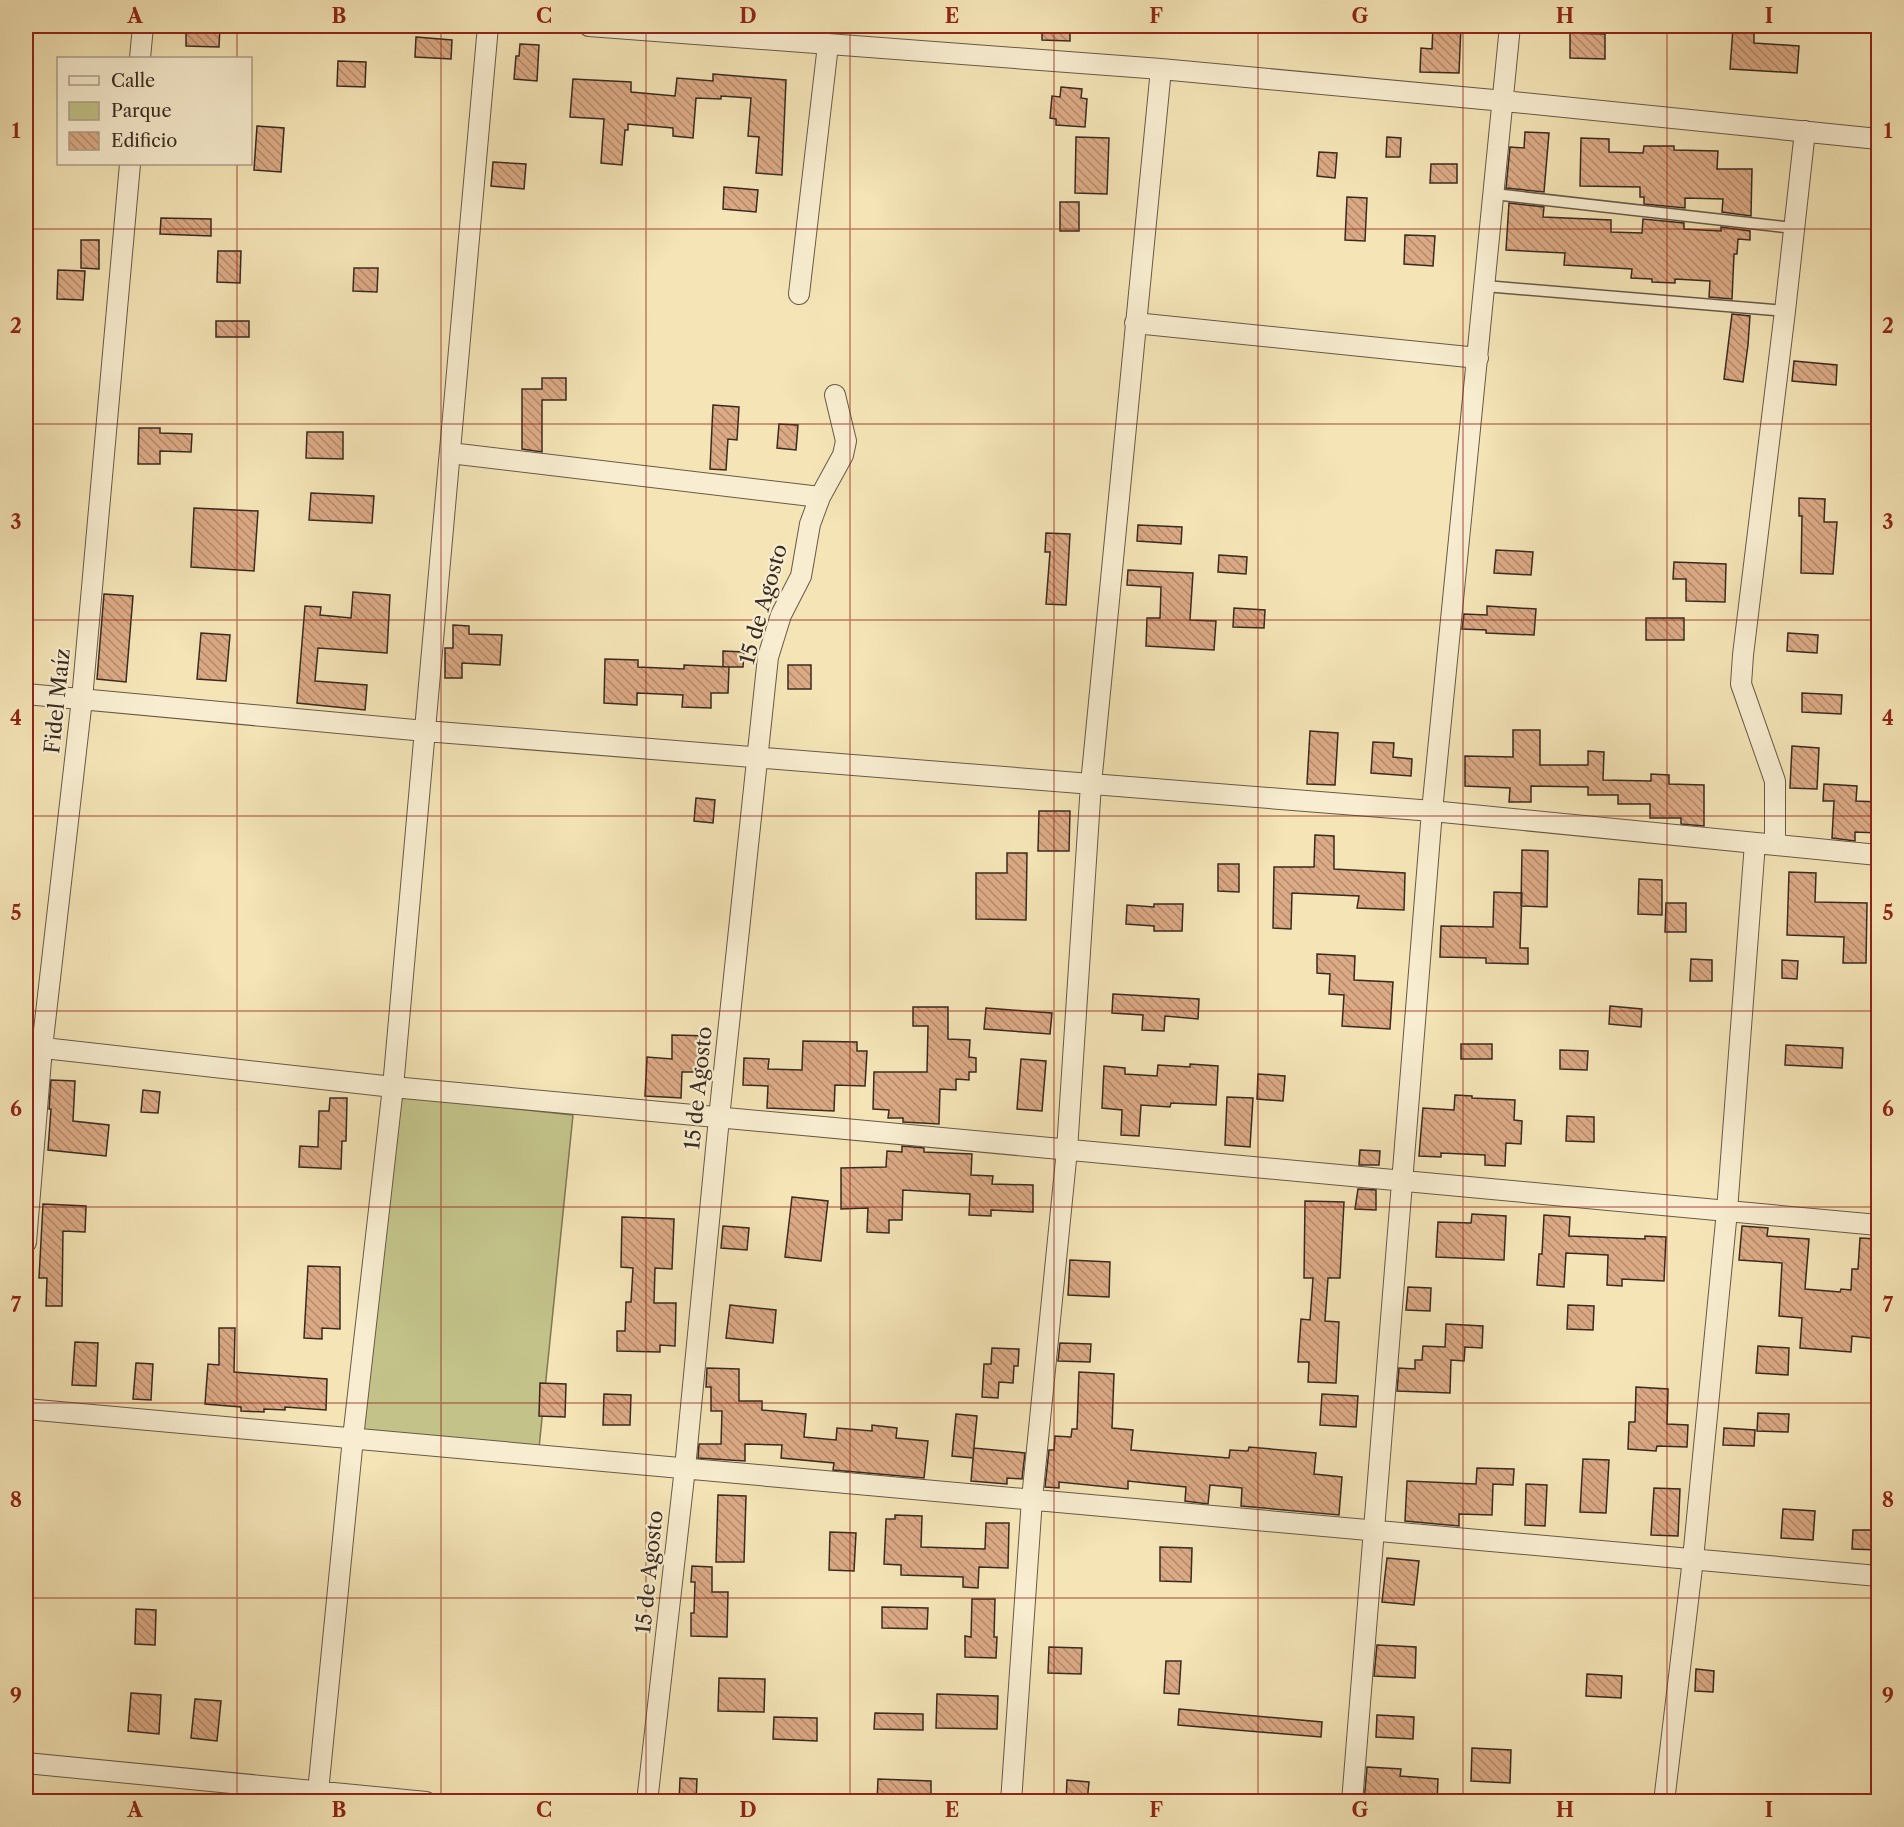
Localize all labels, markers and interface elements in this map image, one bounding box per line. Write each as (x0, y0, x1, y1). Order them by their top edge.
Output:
text: A (126, 4, 143, 28)
text: B (332, 4, 347, 28)
text: C (536, 4, 552, 28)
text: D (739, 4, 757, 28)
text: E (945, 4, 959, 28)
text: F (1149, 4, 1163, 28)
text: G (1352, 4, 1369, 28)
text: H (1556, 4, 1574, 28)
text: I (1765, 4, 1773, 28)
legend (57, 57, 252, 165)
text: Calle (111, 70, 155, 92)
text: Parque (111, 100, 172, 122)
text: 1 (12, 119, 21, 143)
text: 1 (1884, 119, 1893, 143)
text: Edificio (111, 130, 177, 152)
text: 2 (10, 314, 22, 338)
text: 2 (1882, 314, 1894, 338)
text: 3 (10, 510, 22, 534)
text: 3 (1882, 510, 1894, 534)
street label: 15 de Agosto (734, 541, 792, 667)
street label: Fidel Maíz (39, 647, 75, 755)
text: 4 (10, 706, 22, 730)
text: 4 (1882, 706, 1894, 730)
text: 5 (10, 901, 22, 925)
text: 5 (1882, 901, 1894, 925)
street label: 15 de Agosto (679, 1025, 717, 1151)
text: 6 (10, 1097, 22, 1121)
text: 6 (1882, 1097, 1894, 1121)
text: 7 (11, 1293, 22, 1317)
text: 7 (1883, 1293, 1894, 1317)
text: 8 (10, 1488, 22, 1512)
text: 8 (1882, 1488, 1894, 1512)
street label: 15 de Agosto (630, 1509, 668, 1635)
text: 9 (10, 1684, 22, 1708)
text: 9 (1882, 1684, 1894, 1708)
text: A (126, 1798, 143, 1822)
text: B (332, 1798, 347, 1822)
text: C (536, 1798, 552, 1822)
text: D (739, 1798, 757, 1822)
text: E (945, 1798, 959, 1822)
text: F (1149, 1798, 1163, 1822)
text: G (1352, 1798, 1369, 1822)
text: H (1556, 1798, 1574, 1822)
text: I (1765, 1798, 1773, 1822)

